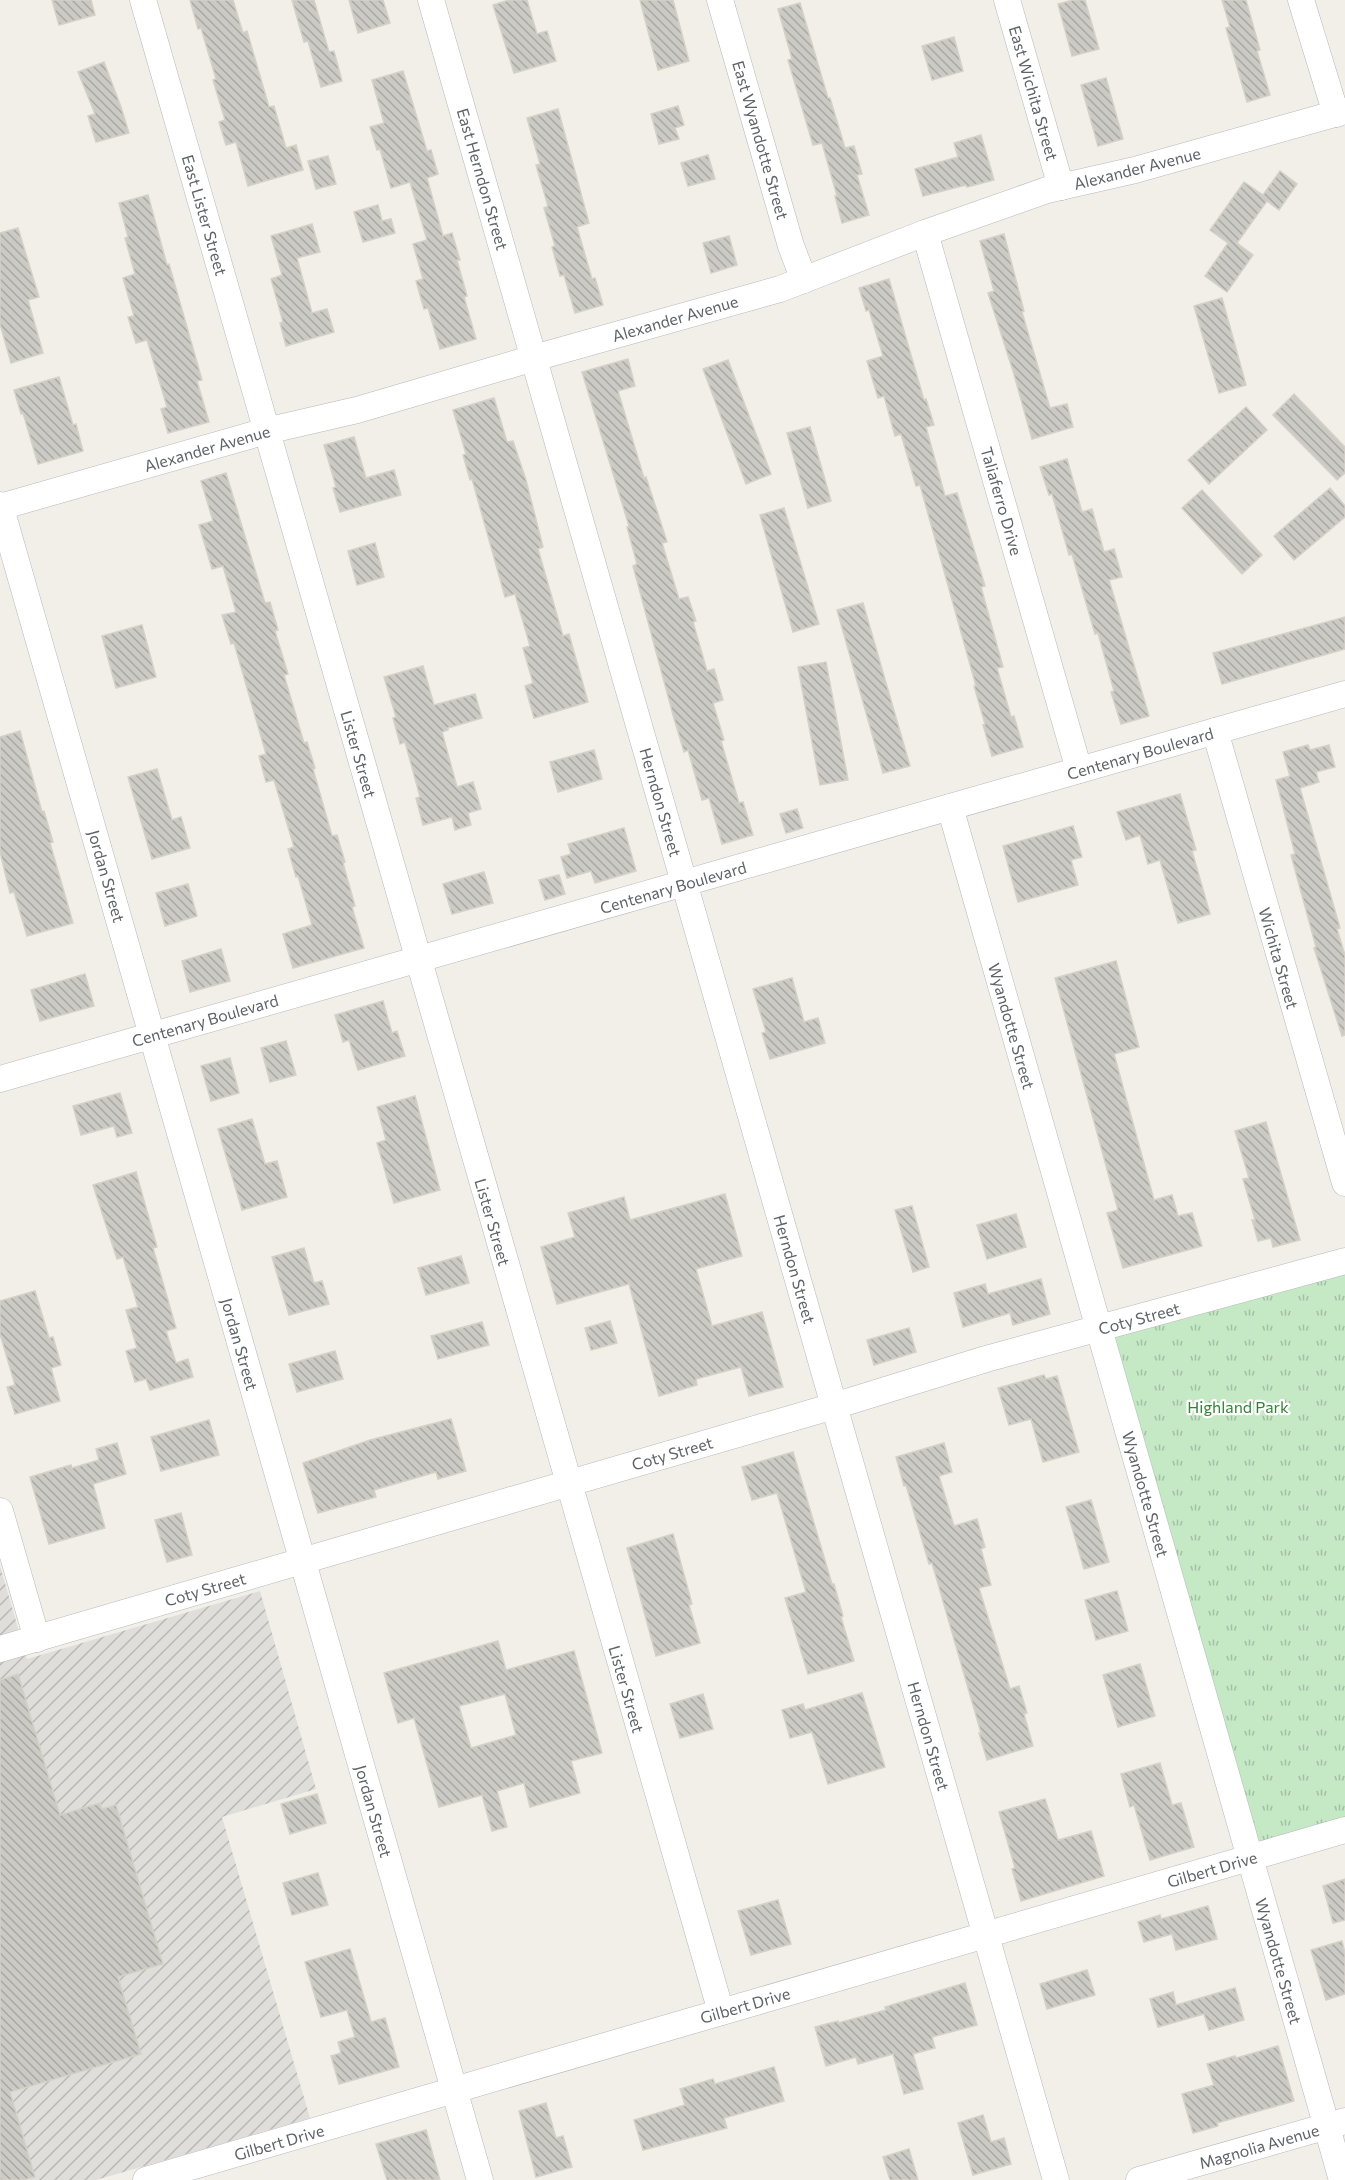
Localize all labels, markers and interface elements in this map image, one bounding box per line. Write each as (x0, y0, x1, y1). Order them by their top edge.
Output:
street label: East Wichita Street (1006, 23, 1062, 163)
street label: East Wyandotte Street (729, 58, 793, 222)
street label: East Herndon Street (454, 106, 513, 253)
street label: Alexander Avenue (1072, 143, 1202, 193)
street label: East Lister Street (179, 152, 231, 278)
street label: Alexander Avenue (610, 291, 740, 345)
street label: Alexander Avenue (142, 421, 272, 475)
street label: Taliaferro Drive (977, 445, 1027, 557)
street label: Lister Street (337, 708, 381, 800)
street label: Centenary Boulevard (1065, 723, 1215, 783)
street label: Herndon Street (636, 745, 686, 859)
street label: Jordan Street (85, 828, 129, 925)
street label: Centenary Boulevard (598, 857, 748, 917)
street label: Wichita Street (1255, 905, 1303, 1011)
street label: Wyandotte Street (985, 961, 1039, 1091)
street label: Centenary Boulevard (130, 990, 280, 1050)
street label: Lister Street (471, 1176, 515, 1268)
street label: Herndon Street (770, 1212, 820, 1326)
street label: Jordan Street (218, 1296, 262, 1393)
street label: Coty Street (1096, 1298, 1182, 1338)
park label: Highland Park (1187, 1397, 1289, 1416)
street label: Wyandotte Street (1119, 1429, 1173, 1559)
street label: Coty Street (629, 1432, 715, 1474)
street label: Coty Street (162, 1568, 248, 1610)
street label: Lister Street (605, 1643, 649, 1735)
street label: Herndon Street (904, 1679, 954, 1793)
street label: Jordan Street (352, 1763, 396, 1860)
street label: Gilbert Drive (1165, 1847, 1259, 1891)
street label: Wyandotte Street (1252, 1896, 1306, 2026)
street label: Gilbert Drive (698, 1983, 792, 2027)
street label: Gilbert Drive (232, 2120, 326, 2164)
street label: Magnolia Avenue (1197, 2120, 1321, 2172)

